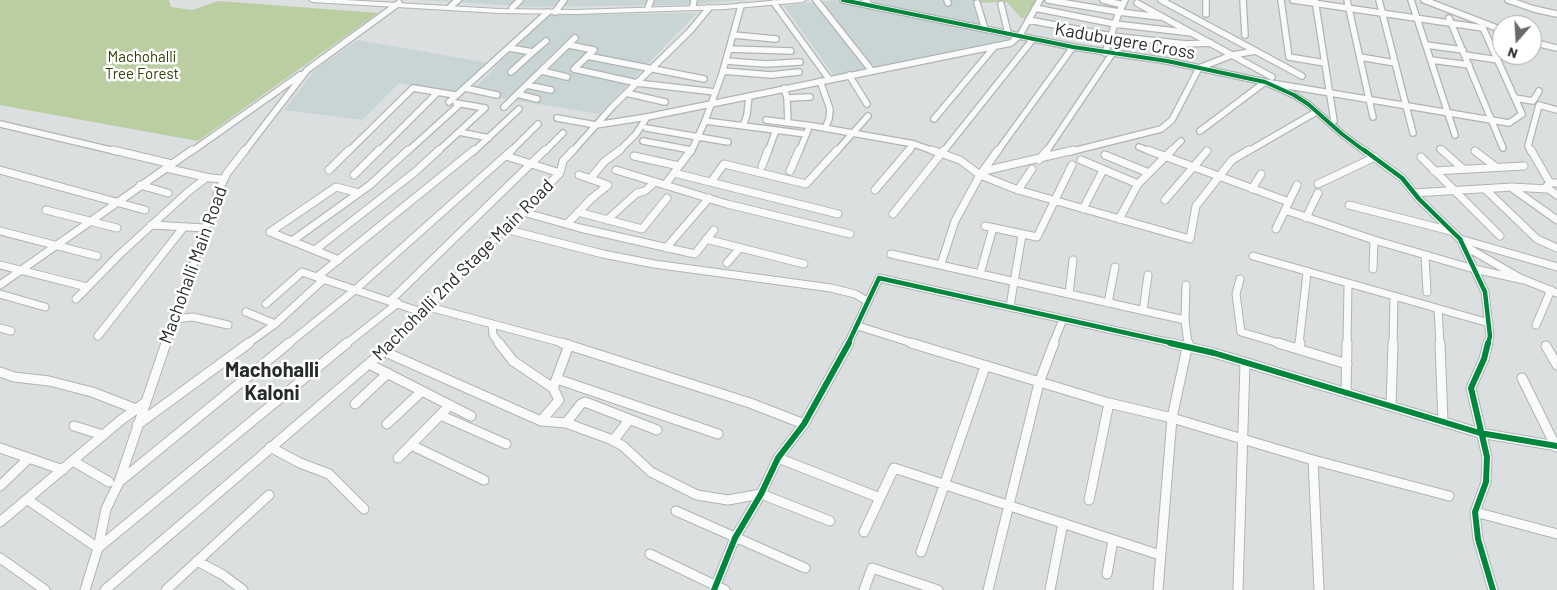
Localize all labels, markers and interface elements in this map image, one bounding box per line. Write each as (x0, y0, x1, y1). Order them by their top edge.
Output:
north arrow (1492, 15, 1542, 65)
street label: Kadubugere Cross (1053, 18, 1197, 64)
text: N (1505, 44, 1519, 63)
park label: Machohalli Tree Forest (105, 48, 179, 83)
street label: Machohalli 2nd Stage Main Road (368, 175, 558, 365)
street label: Machohalli Main Road (154, 183, 232, 347)
district label: Machohalli Kaloni (225, 358, 319, 405)

